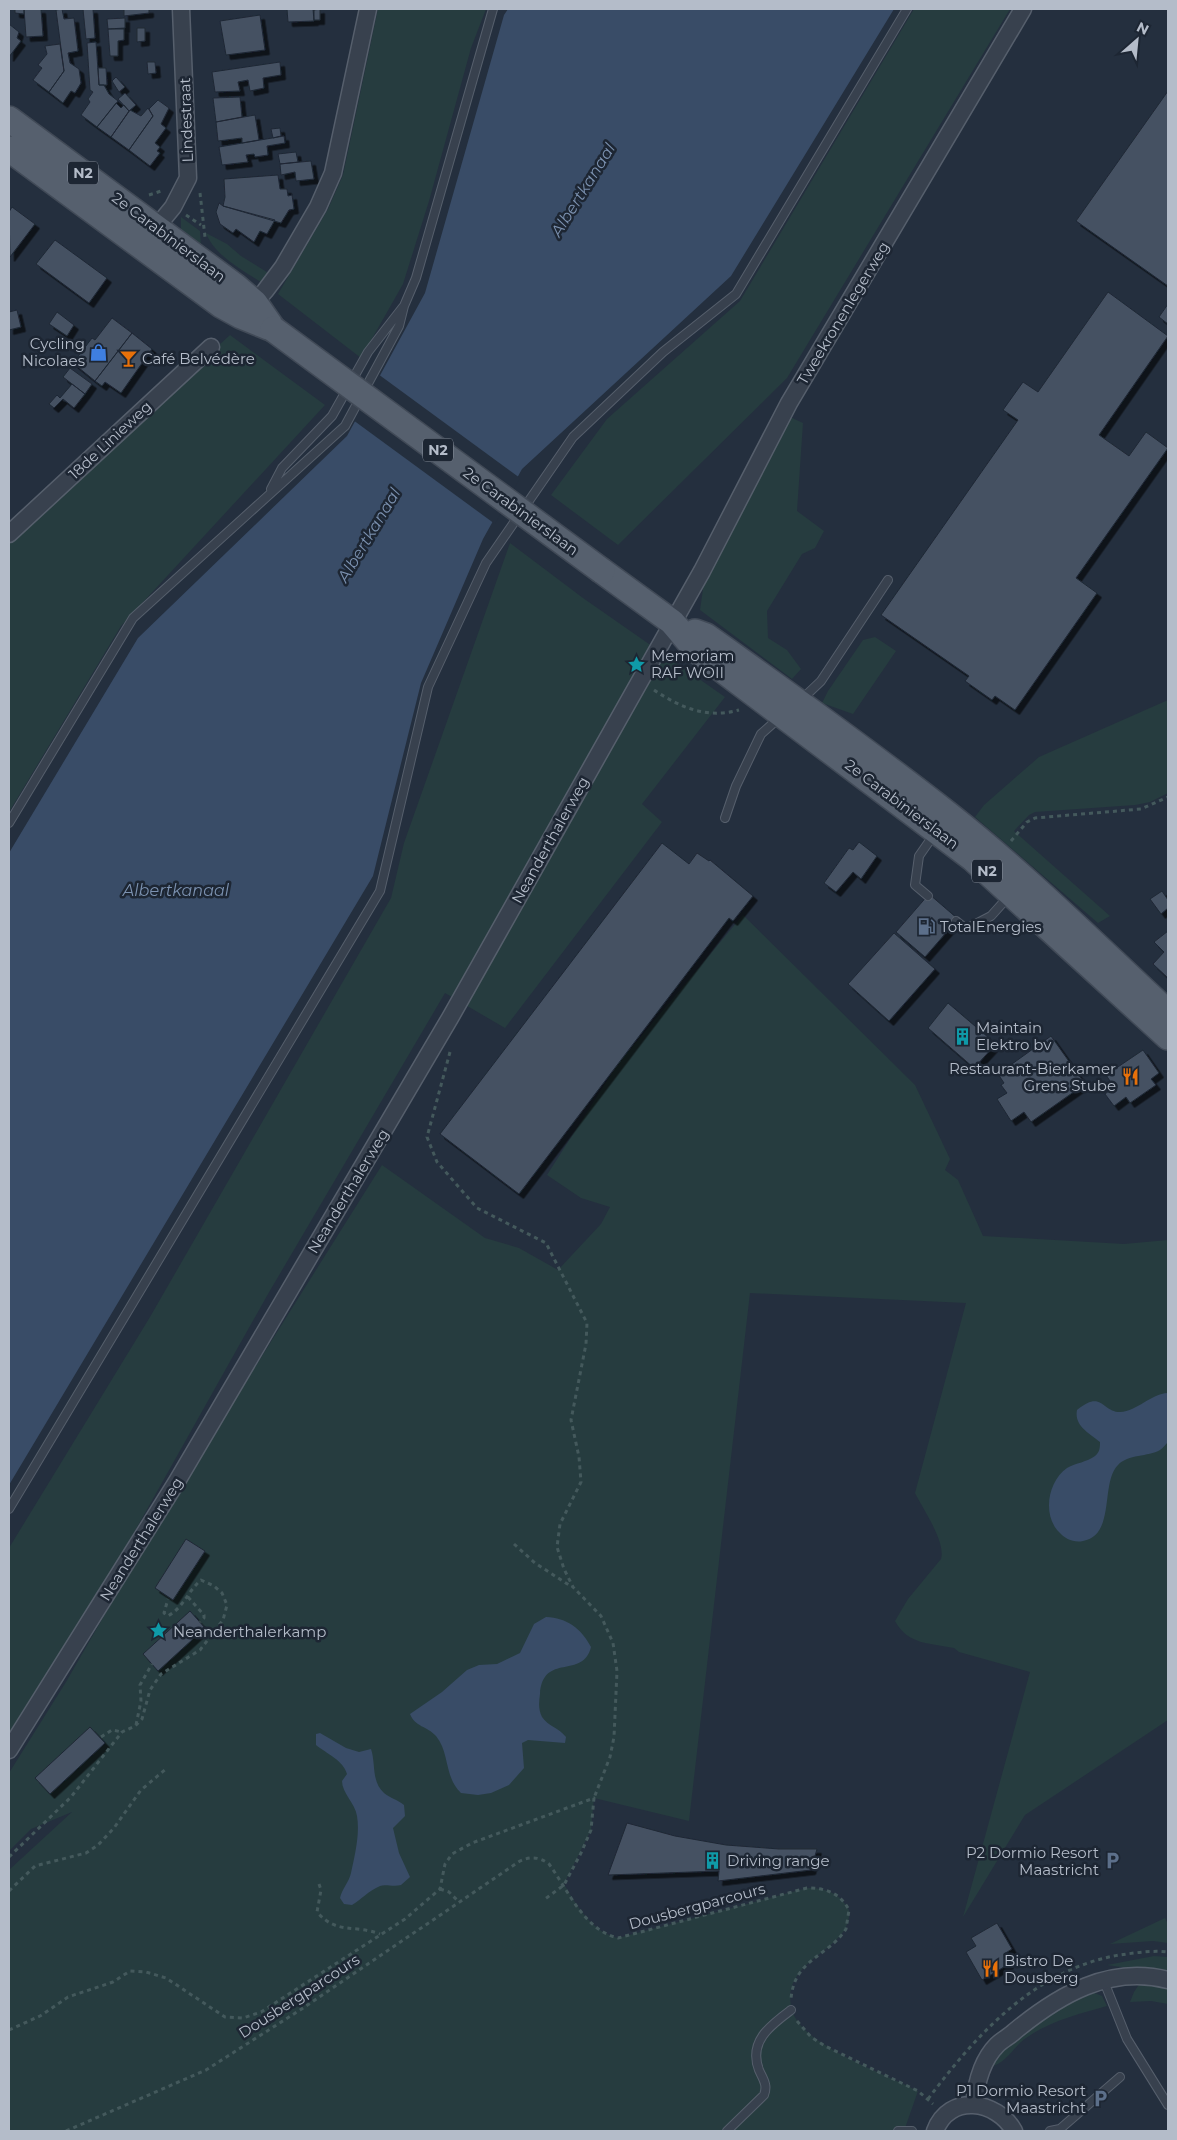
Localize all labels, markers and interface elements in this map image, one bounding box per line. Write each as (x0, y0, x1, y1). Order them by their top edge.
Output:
north arrow (1112, 15, 1162, 65)
text: N (1134, 18, 1152, 39)
street label: Lindestraat (175, 77, 197, 163)
water label: Albertkanaal (546, 139, 620, 241)
road number: N2 (68, 162, 98, 184)
street label: 2e Carabinierslaan (108, 188, 230, 286)
street label: Tweekronenlegerweg (793, 238, 893, 388)
place label: Cycling Nicolaes (22, 334, 85, 370)
shop icon: Cycling Nicolaes (89, 342, 109, 362)
bar icon: Café Belvédère (118, 348, 138, 368)
place label: Café Belvédère (142, 349, 255, 368)
street label: 18de Linieweg (65, 397, 155, 483)
road number: N2 (423, 438, 453, 462)
street label: 2e Carabinierslaan (460, 463, 582, 559)
water label: Albertkanaal (333, 484, 405, 586)
place label: Memoriam RAF WOII (651, 646, 734, 682)
place icon: Memoriam RAF WOII (627, 654, 647, 674)
street label: 2e Carabinierslaan (841, 755, 963, 853)
street label: Neanderthalerweg (507, 773, 593, 907)
road number: N2 (972, 859, 1002, 882)
water label: Albertkanaal (122, 881, 230, 900)
fuel station icon: TotalEnergies (916, 916, 936, 936)
place label: TotalEnergies (940, 917, 1042, 936)
place label: Maintain Elektro bv (976, 1018, 1052, 1054)
building icon: Maintain Elektro bv (952, 1026, 972, 1046)
place label: Restaurant-Bierkamer Grens Stube (949, 1059, 1116, 1095)
restaurant icon: Restaurant-Bierkamer Grens Stube (1120, 1067, 1140, 1087)
street label: Neanderthalerweg (303, 1125, 393, 1257)
street label: Neanderthalerweg (95, 1474, 187, 1604)
place icon: Neanderthalerkamp (149, 1621, 169, 1641)
place label: Neanderthalerkamp (173, 1622, 326, 1641)
place label: P2 Dormio Resort Maastricht (966, 1843, 1099, 1879)
building icon: Driving range (703, 1850, 723, 1870)
place label: Driving range (727, 1851, 830, 1870)
parking icon: P2 Dormio Resort Maastricht (1103, 1851, 1123, 1871)
street label: Dousbergparcours (627, 1879, 767, 1933)
street label: Dousbergparcours (235, 1950, 363, 2042)
place label: Bistro De Dousberg (1004, 1951, 1079, 1987)
restaurant icon: Bistro De Dousberg (980, 1959, 1000, 1979)
place label: P1 Dormio Resort Maastricht (956, 2081, 1086, 2117)
parking icon: P1 Dormio Resort Maastricht (1090, 2089, 1110, 2109)

